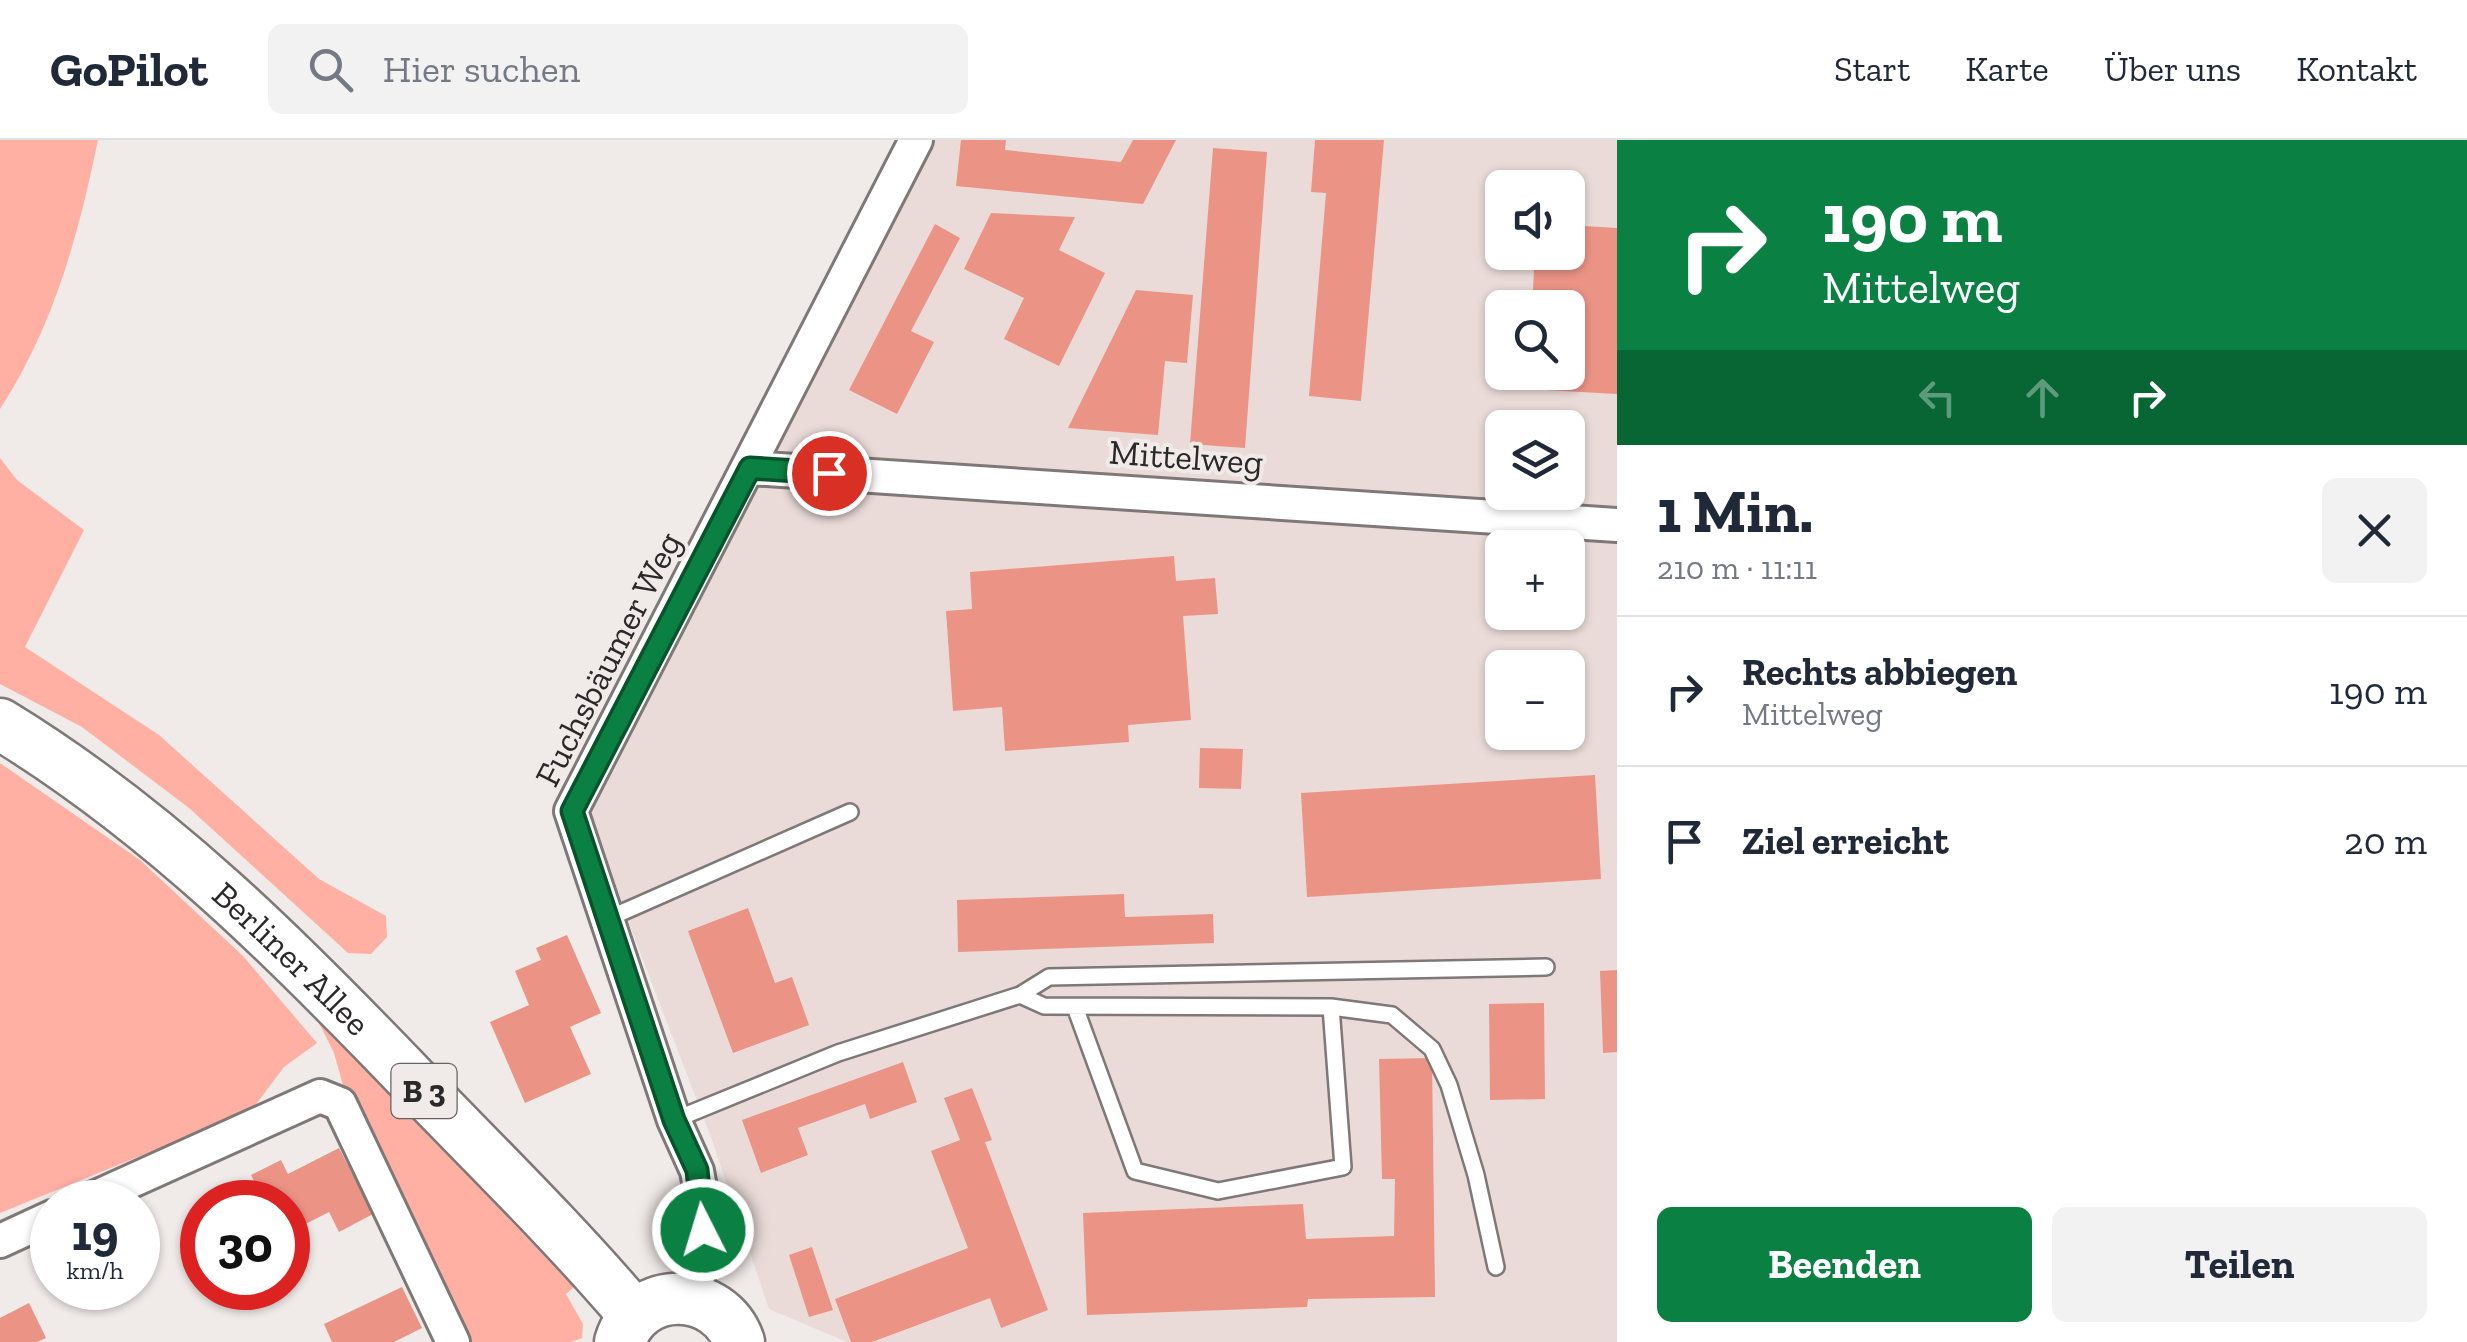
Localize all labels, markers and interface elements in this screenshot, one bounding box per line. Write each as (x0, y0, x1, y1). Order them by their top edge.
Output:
search box (268, 24, 968, 114)
text: GoPilot (50, 41, 208, 98)
icon: search (303, 42, 358, 97)
text: Hier suchen (383, 46, 580, 92)
text: Start (1834, 48, 1910, 90)
text: Karte (1965, 48, 2049, 90)
text: Über uns (2104, 48, 2241, 90)
text: Kontakt (2296, 48, 2417, 90)
map controls (1485, 170, 1585, 750)
button: sound (1485, 170, 1585, 270)
text: 190 m (1822, 176, 2002, 260)
icon: right (1657, 180, 1787, 310)
text: Mittelweg (1822, 261, 2020, 315)
button: search (1485, 290, 1585, 390)
icon: left (1910, 370, 1965, 425)
icon: ahead (2015, 370, 2070, 425)
icon: right (2120, 370, 2175, 425)
button: layers (1485, 410, 1585, 510)
pin (787, 431, 872, 516)
street label: Mittelweg (1108, 431, 1264, 483)
icon: arrive (802, 446, 857, 501)
text: 1 Min. (1657, 475, 1813, 547)
button: close (2322, 478, 2427, 583)
street label: Fuchsbäumer Weg (526, 525, 690, 793)
button: + (1485, 530, 1585, 630)
text: 210 m · 11:11 (1657, 549, 1817, 587)
text: Rechts abbiegen (1742, 649, 2017, 695)
button: − (1485, 650, 1585, 750)
icon: right (1657, 664, 1712, 719)
text: 190 m (2329, 668, 2427, 714)
text: Mittelweg (1742, 695, 1883, 733)
icon: arrive (1657, 814, 1712, 869)
text: Ziel erreicht (1742, 818, 1949, 864)
text: 20 m (2344, 818, 2427, 864)
street label: Berliner Allee (204, 873, 379, 1044)
road number: B 3 (392, 1064, 456, 1118)
position arrow (651, 1178, 755, 1282)
speed limit sign: 30 (180, 1180, 310, 1310)
text: 19 (72, 1203, 118, 1263)
button: Beenden (1657, 1207, 2032, 1322)
button: Teilen (2052, 1207, 2427, 1322)
text: km/h (66, 1255, 124, 1285)

